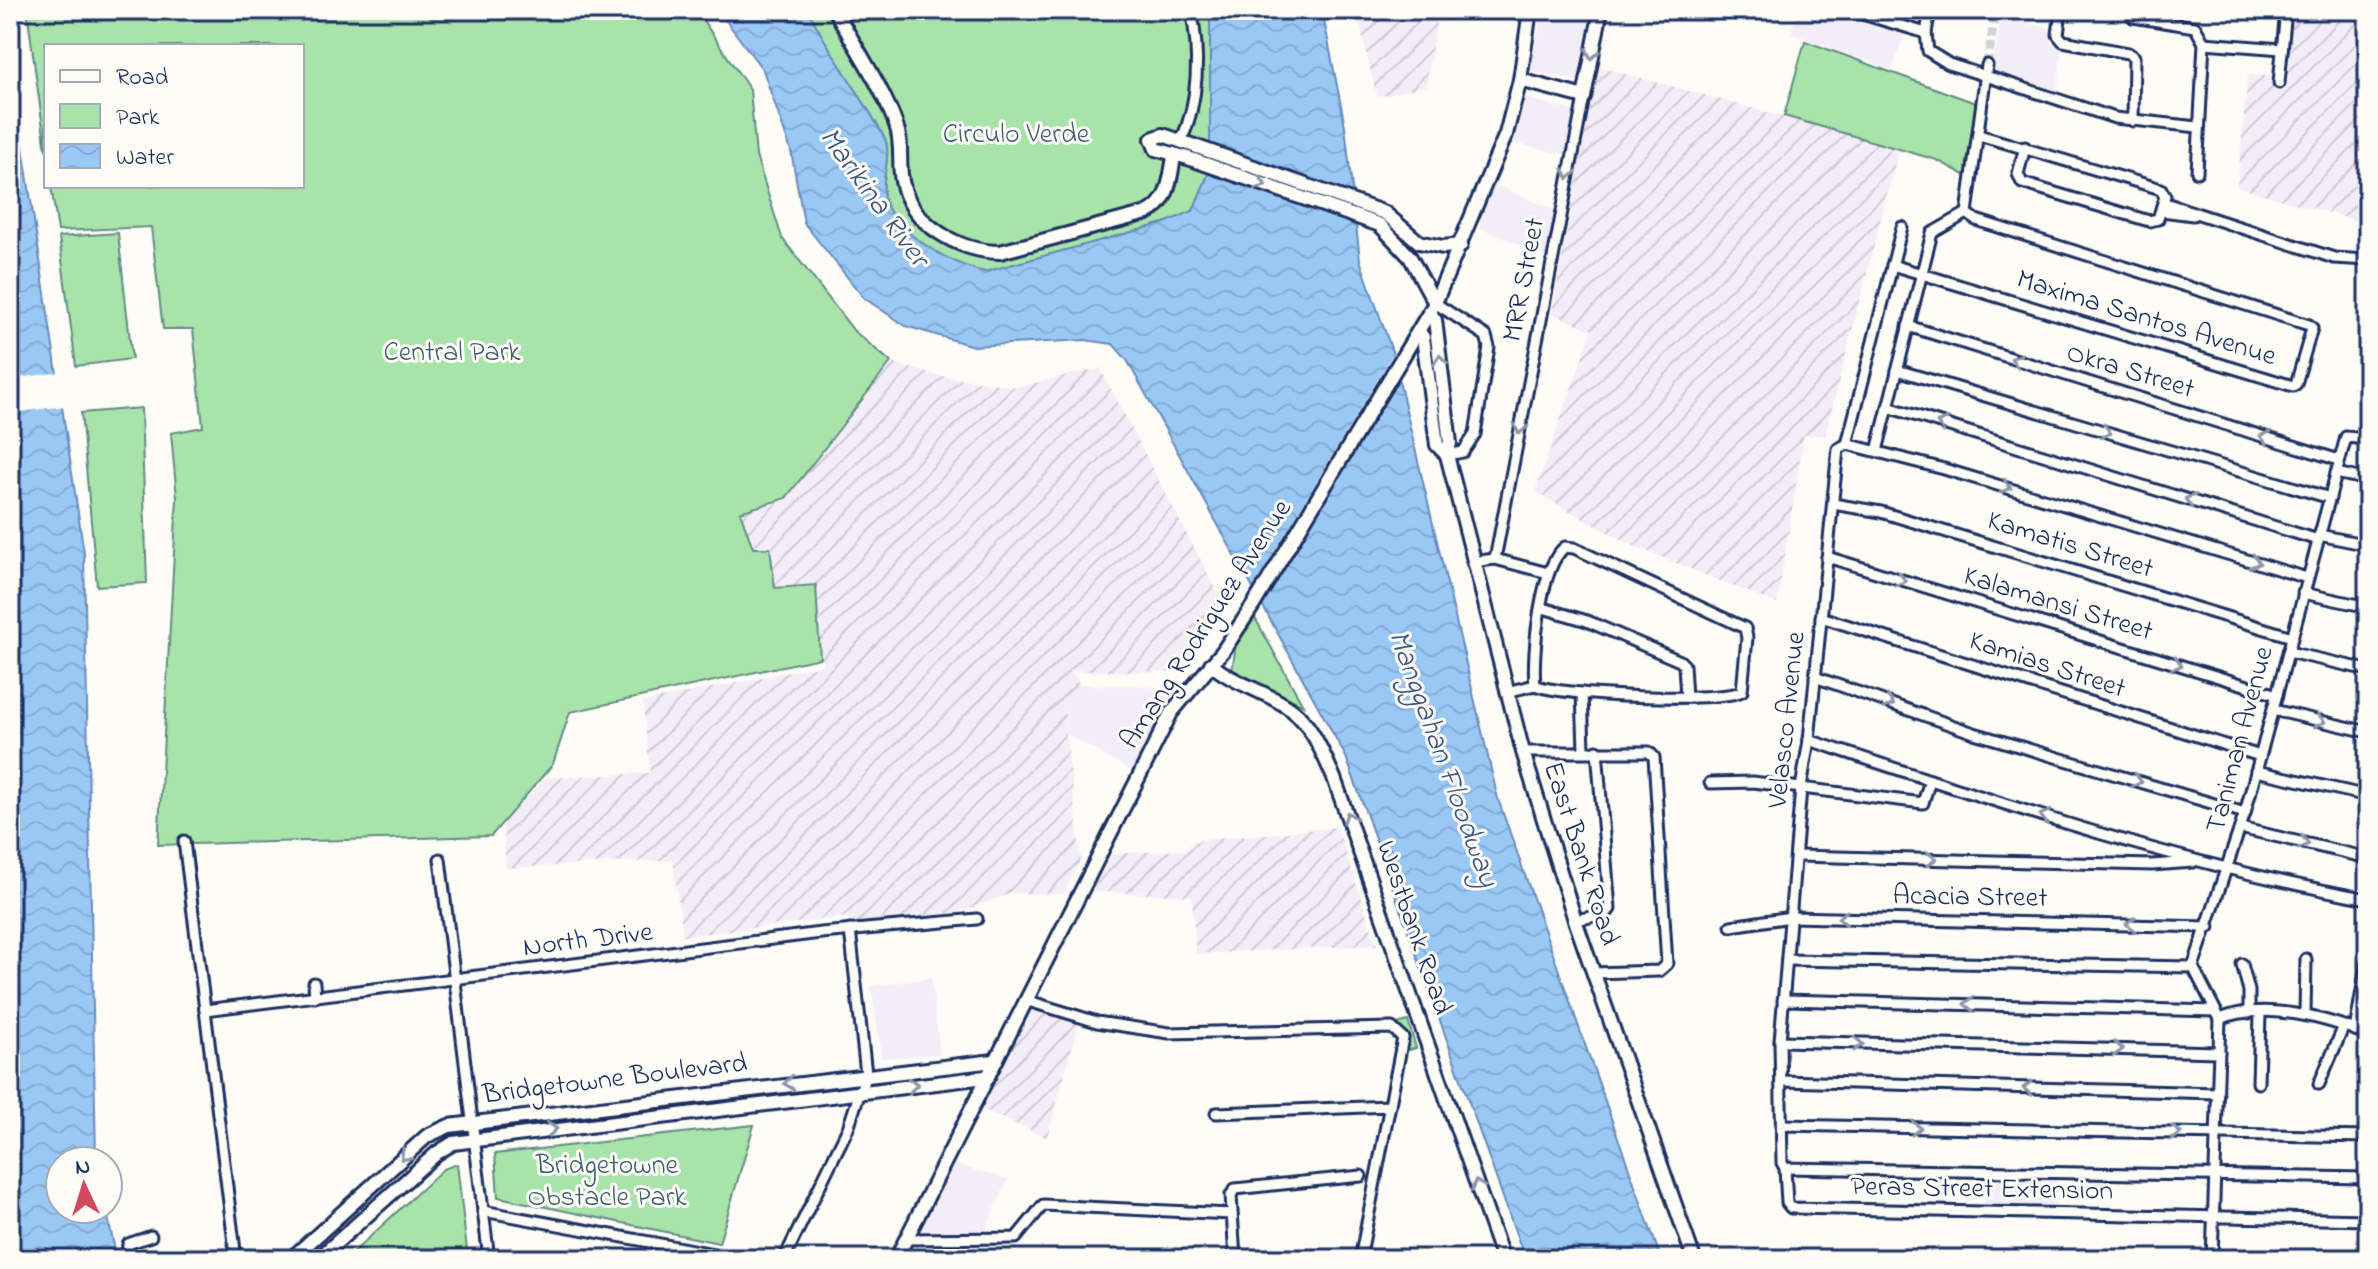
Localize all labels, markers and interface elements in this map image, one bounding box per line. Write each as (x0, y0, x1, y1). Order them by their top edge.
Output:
legend (44, 44, 304, 188)
one-way arrow (1585, 47, 1602, 60)
text: Road (116, 61, 169, 96)
text: Park (116, 101, 160, 136)
park label: Circulo Verde (943, 115, 1090, 156)
water label: Marikina River (807, 119, 941, 280)
text: Water (116, 141, 174, 176)
one-way arrow (1562, 167, 1579, 181)
one-way arrow (1254, 174, 1268, 190)
street label: MRR Street (1493, 214, 1557, 346)
street label: Maxima Santos Avenue (2011, 260, 2281, 378)
park label: Central Park (383, 333, 521, 374)
street label: Okra Street (2061, 333, 2199, 411)
one-way arrow (1432, 353, 1449, 367)
one-way arrow (2010, 353, 2024, 369)
one-way arrow (1935, 417, 1949, 433)
one-way arrow (1512, 422, 1529, 436)
one-way arrow (2099, 423, 2112, 439)
one-way arrow (2258, 430, 2272, 446)
one-way arrow (1999, 478, 2013, 494)
street label: Amang Rodriguez Avenue (1111, 492, 1304, 758)
one-way arrow (2184, 493, 2197, 509)
street label: Kamatis Street (1982, 501, 2158, 591)
one-way arrow (2248, 553, 2262, 569)
street label: Kalamansi Street (1958, 557, 2158, 653)
one-way arrow (1894, 571, 1908, 587)
street label: Kamias Street (1963, 621, 2131, 711)
water label: Manggahan Floodway (1375, 624, 1509, 894)
street label: Velasco Avenue (1758, 629, 1818, 811)
street label: Taniman Avenue (2196, 642, 2286, 838)
one-way arrow (2169, 655, 2183, 671)
one-way arrow (1881, 693, 1895, 709)
one-way arrow (2313, 712, 2327, 729)
street label: East Bank Road (1531, 757, 1629, 951)
one-way arrow (2129, 772, 2143, 788)
one-way arrow (2038, 809, 2052, 825)
one-way arrow (1342, 811, 1359, 825)
one-way arrow (2297, 834, 2310, 851)
street label: Westbank Road (1364, 835, 1462, 1021)
one-way arrow (1925, 851, 1938, 868)
street label: Acacia Street (1892, 876, 2048, 920)
one-way arrow (1836, 909, 1849, 927)
street label: North Drive (521, 913, 656, 969)
one-way arrow (2124, 916, 2137, 933)
one-way arrow (1962, 995, 1975, 1013)
one-way arrow (1852, 1035, 1865, 1052)
one-way arrow (2112, 1040, 2125, 1057)
street label: Bridgetowne Boulevard (479, 1043, 750, 1117)
one-way arrow (782, 1074, 796, 1091)
one-way arrow (907, 1077, 920, 1094)
one-way arrow (2021, 1079, 2034, 1097)
one-way arrow (1910, 1119, 1923, 1136)
one-way arrow (545, 1121, 559, 1138)
one-way arrow (2170, 1124, 2183, 1142)
north arrow (44, 1145, 124, 1225)
park label: Bridgetowne Obstacle Park (527, 1146, 687, 1219)
one-way arrow (400, 1147, 414, 1161)
text: N (74, 1152, 91, 1185)
street label: Peras Street Extension (1850, 1167, 2114, 1213)
one-way arrow (1471, 1179, 1487, 1193)

